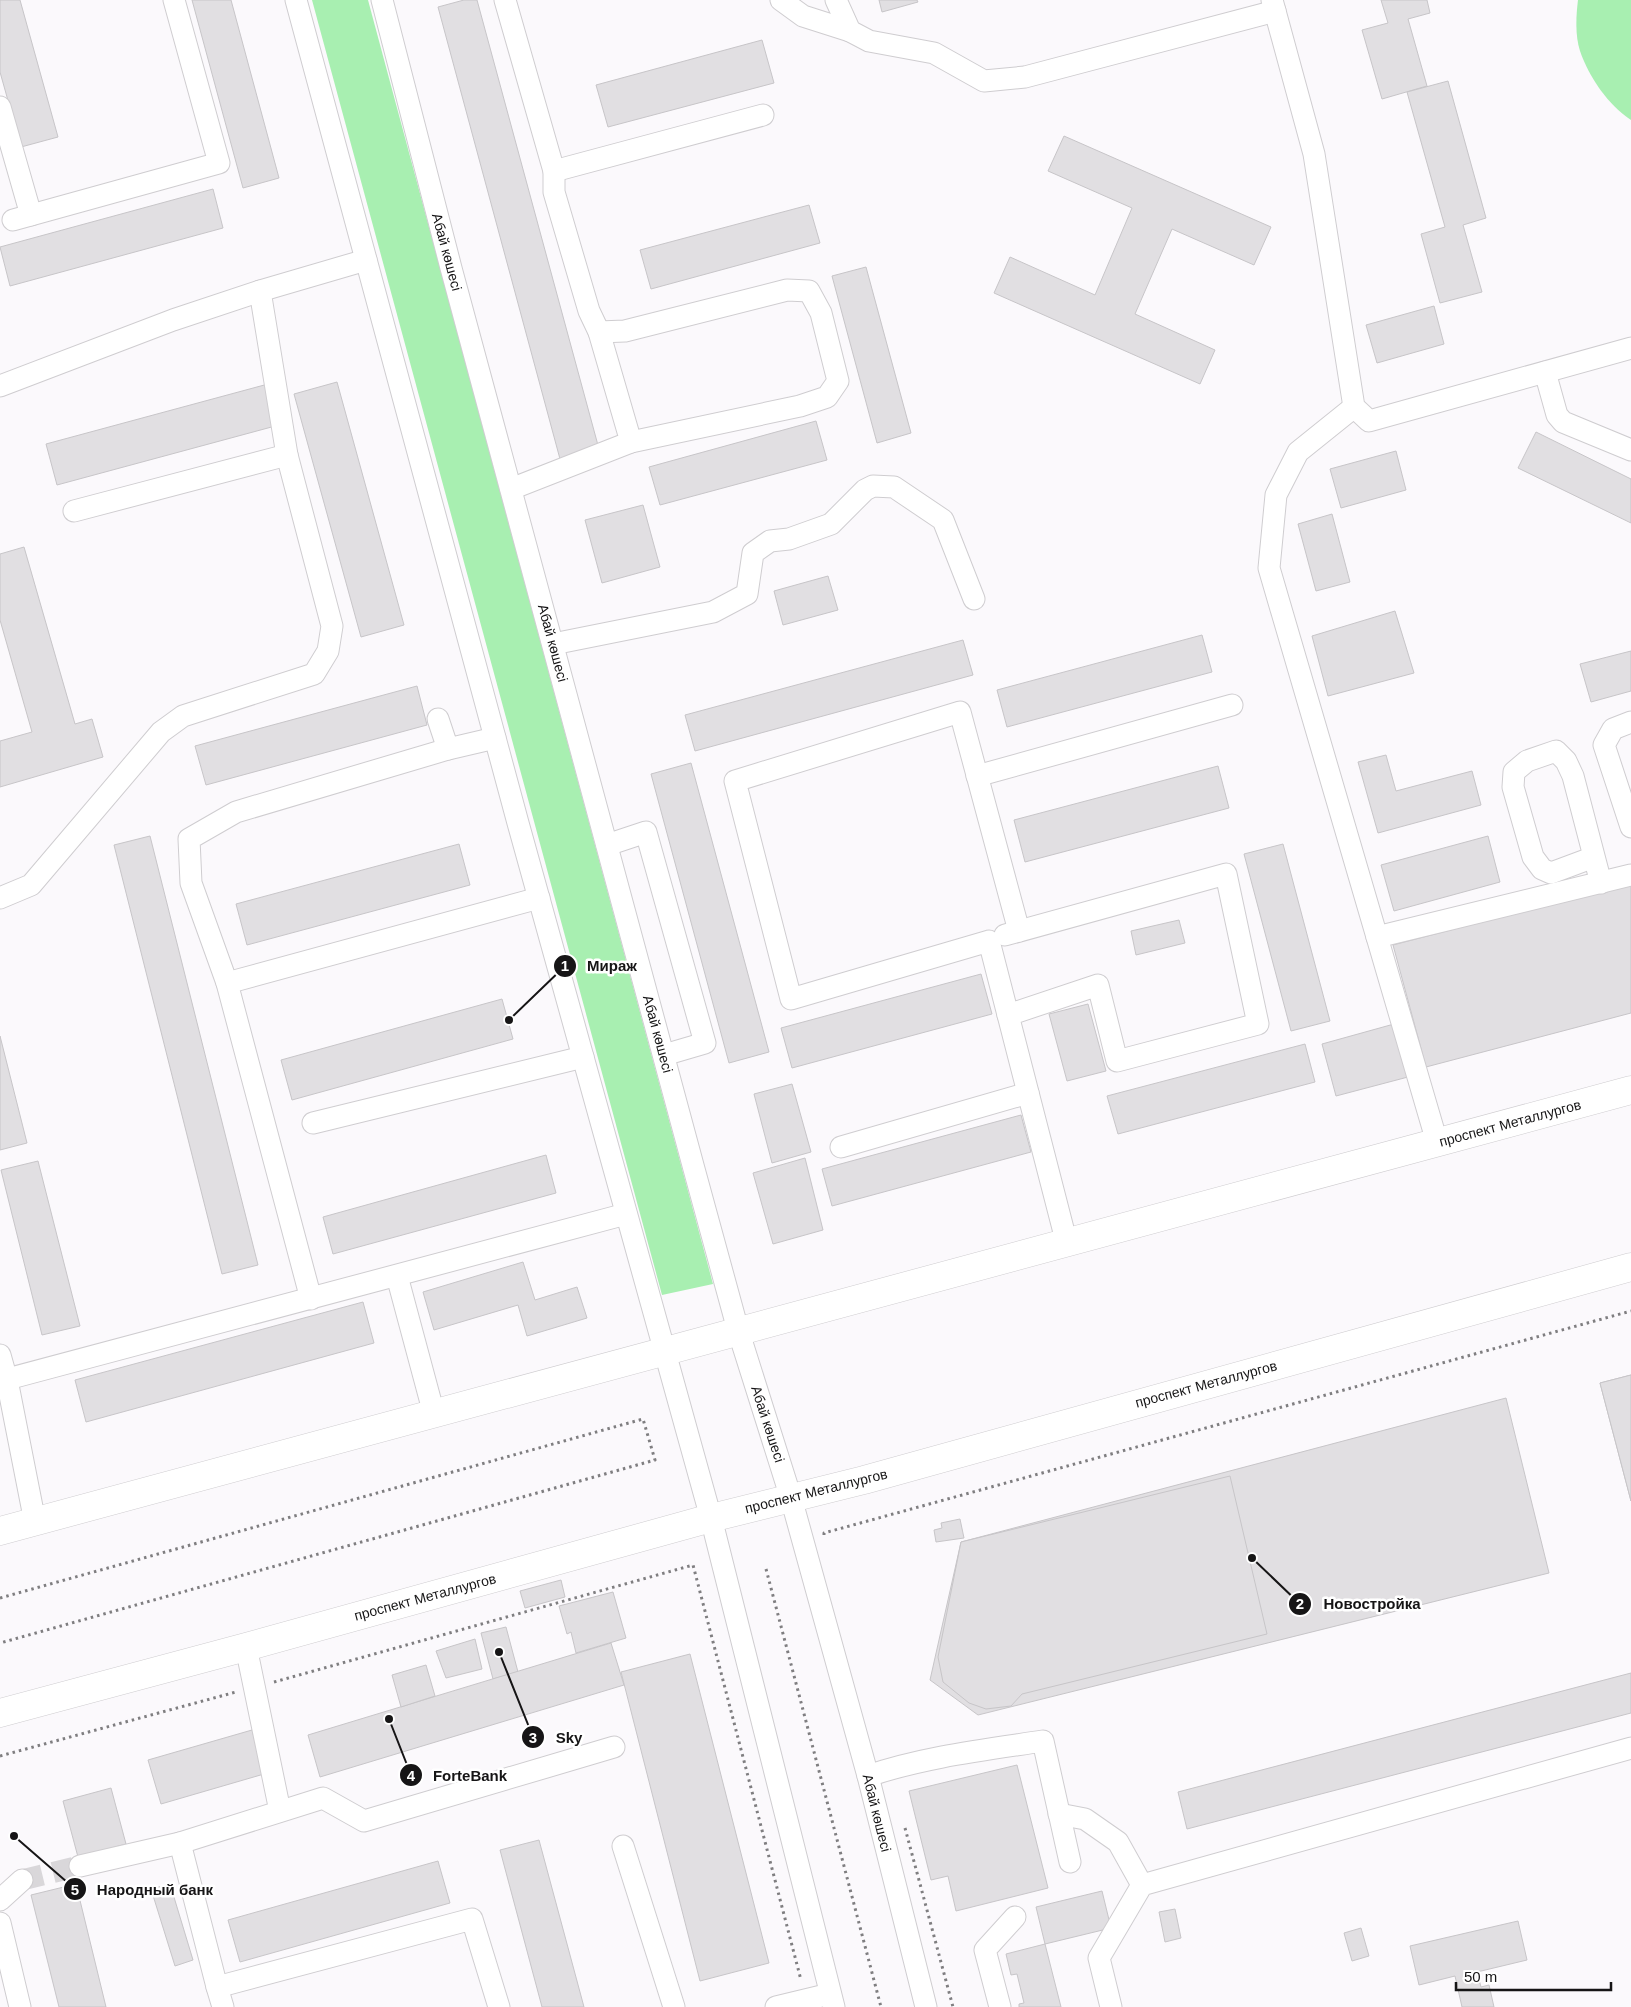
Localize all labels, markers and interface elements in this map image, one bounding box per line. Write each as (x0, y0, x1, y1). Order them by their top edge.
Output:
street label: Абай көшесі (429, 211, 465, 293)
street label: Абай көшесі (535, 602, 571, 684)
callout: Мираж (552, 951, 647, 981)
text: 1 (561, 957, 569, 974)
text: Мираж (587, 957, 637, 974)
street label: Абай көшесі (640, 993, 676, 1075)
street label: проспект Металлургов (1437, 1096, 1583, 1150)
street label: проспект Металлургов (1133, 1357, 1279, 1411)
street label: Абай көшесі (748, 1384, 788, 1464)
street label: проспект Металлургов (743, 1466, 889, 1516)
street label: проспект Металлургов (352, 1570, 498, 1624)
callout: Новостройка (1288, 1589, 1430, 1619)
text: 2 (1296, 1595, 1304, 1612)
text: Новостройка (1323, 1595, 1421, 1612)
callout: Sky (520, 1722, 592, 1752)
text: 3 (529, 1729, 537, 1746)
text: Sky (556, 1729, 583, 1746)
callout: ForteBank (398, 1760, 517, 1790)
text: 4 (407, 1767, 416, 1784)
text: ForteBank (433, 1767, 508, 1784)
street label: Абай көшесі (860, 1772, 894, 1854)
callout: Народный банк (62, 1874, 223, 1904)
text: 5 (71, 1881, 79, 1898)
text: Народный банк (97, 1881, 214, 1898)
scale bar (1456, 1960, 1611, 1992)
text: 50 m (1464, 1968, 1497, 1985)

